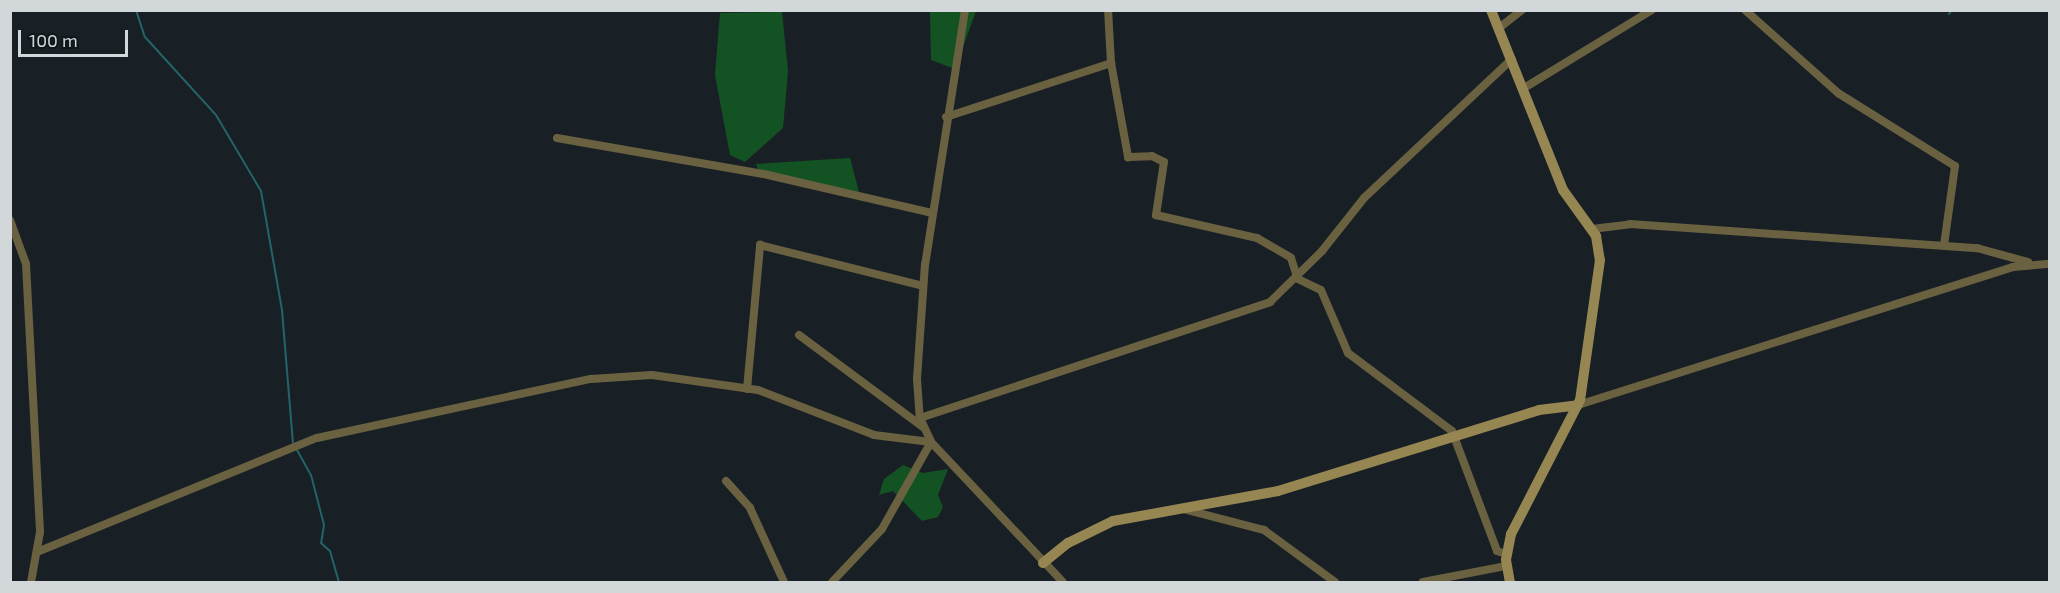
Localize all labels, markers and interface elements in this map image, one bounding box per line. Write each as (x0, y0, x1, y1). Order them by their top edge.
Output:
scale bar (21, 18, 130, 56)
text: 100 m (29, 29, 78, 51)

